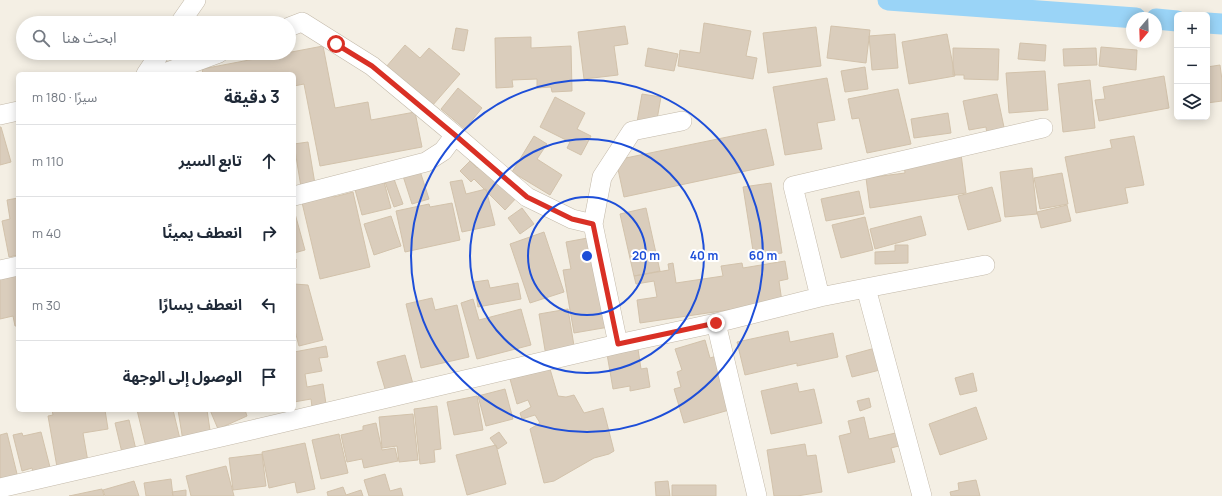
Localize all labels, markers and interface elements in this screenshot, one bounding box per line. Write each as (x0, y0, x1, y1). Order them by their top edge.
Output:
north arrow (1126, 12, 1162, 48)
map controls (1174, 12, 1210, 120)
button: + (1174, 12, 1210, 48)
search box (16, 16, 296, 60)
icon: search (30, 27, 52, 49)
text: ابحث هنا (62, 27, 117, 48)
route start (327, 35, 345, 53)
button: − (1174, 48, 1210, 84)
button: layers (1174, 84, 1210, 120)
text: 3 دقيقة (224, 85, 280, 108)
text: سيرًا · 180 m (32, 88, 97, 106)
text: تابع السير (179, 150, 242, 171)
icon: ahead (258, 150, 280, 172)
text: 110 m (32, 152, 64, 170)
text: انعطف يمينًا (162, 222, 242, 243)
icon: right (258, 222, 280, 244)
text: 40 m (32, 224, 61, 242)
text: 20 m (632, 247, 660, 264)
text: 40 m (690, 247, 718, 264)
text: 60 m (749, 247, 777, 264)
centre of rings (580, 249, 594, 263)
text: انعطف يسارًا (158, 294, 242, 315)
icon: left (258, 294, 280, 316)
text: 30 m (32, 296, 61, 314)
route end (707, 314, 725, 332)
text: الوصول إلى الوجهة (123, 366, 242, 387)
icon: arrive (258, 366, 280, 388)

